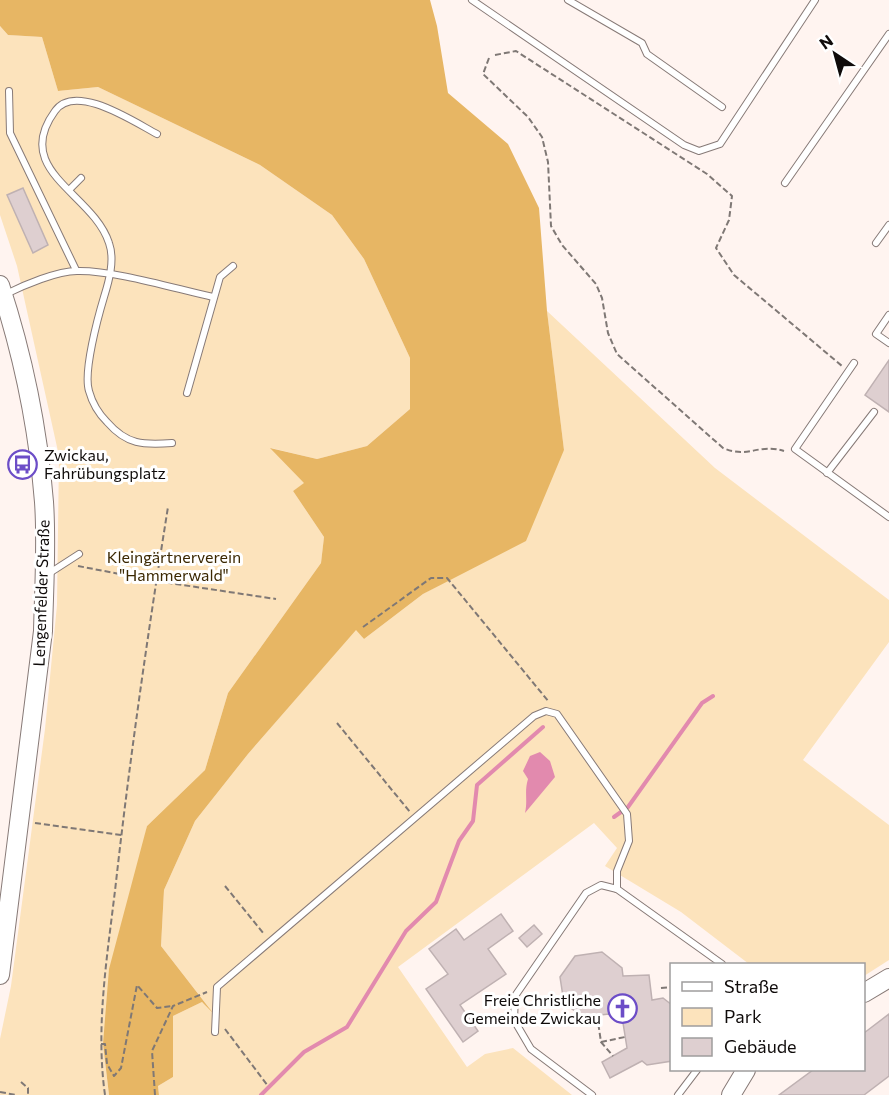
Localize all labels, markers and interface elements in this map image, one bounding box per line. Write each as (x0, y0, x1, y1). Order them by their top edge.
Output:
north arrow (805, 24, 865, 84)
text: N (815, 30, 836, 53)
place label: Zwickau, Fahrübungsplatz (44, 445, 166, 482)
bus stop icon: Zwickau, Fahrübungsplatz (7, 448, 39, 480)
street label: Lengenfelder Straße (28, 519, 53, 667)
park label: Kleingärtnerverein "Hammerwald" (107, 547, 241, 584)
legend (670, 963, 865, 1071)
text: Straße (724, 975, 779, 997)
place label: Freie Christliche Gemeinde Zwickau (463, 990, 601, 1027)
church icon: Freie Christliche Gemeinde Zwickau (606, 993, 638, 1025)
text: Park (724, 1005, 762, 1027)
text: Gebäude (724, 1035, 797, 1057)

